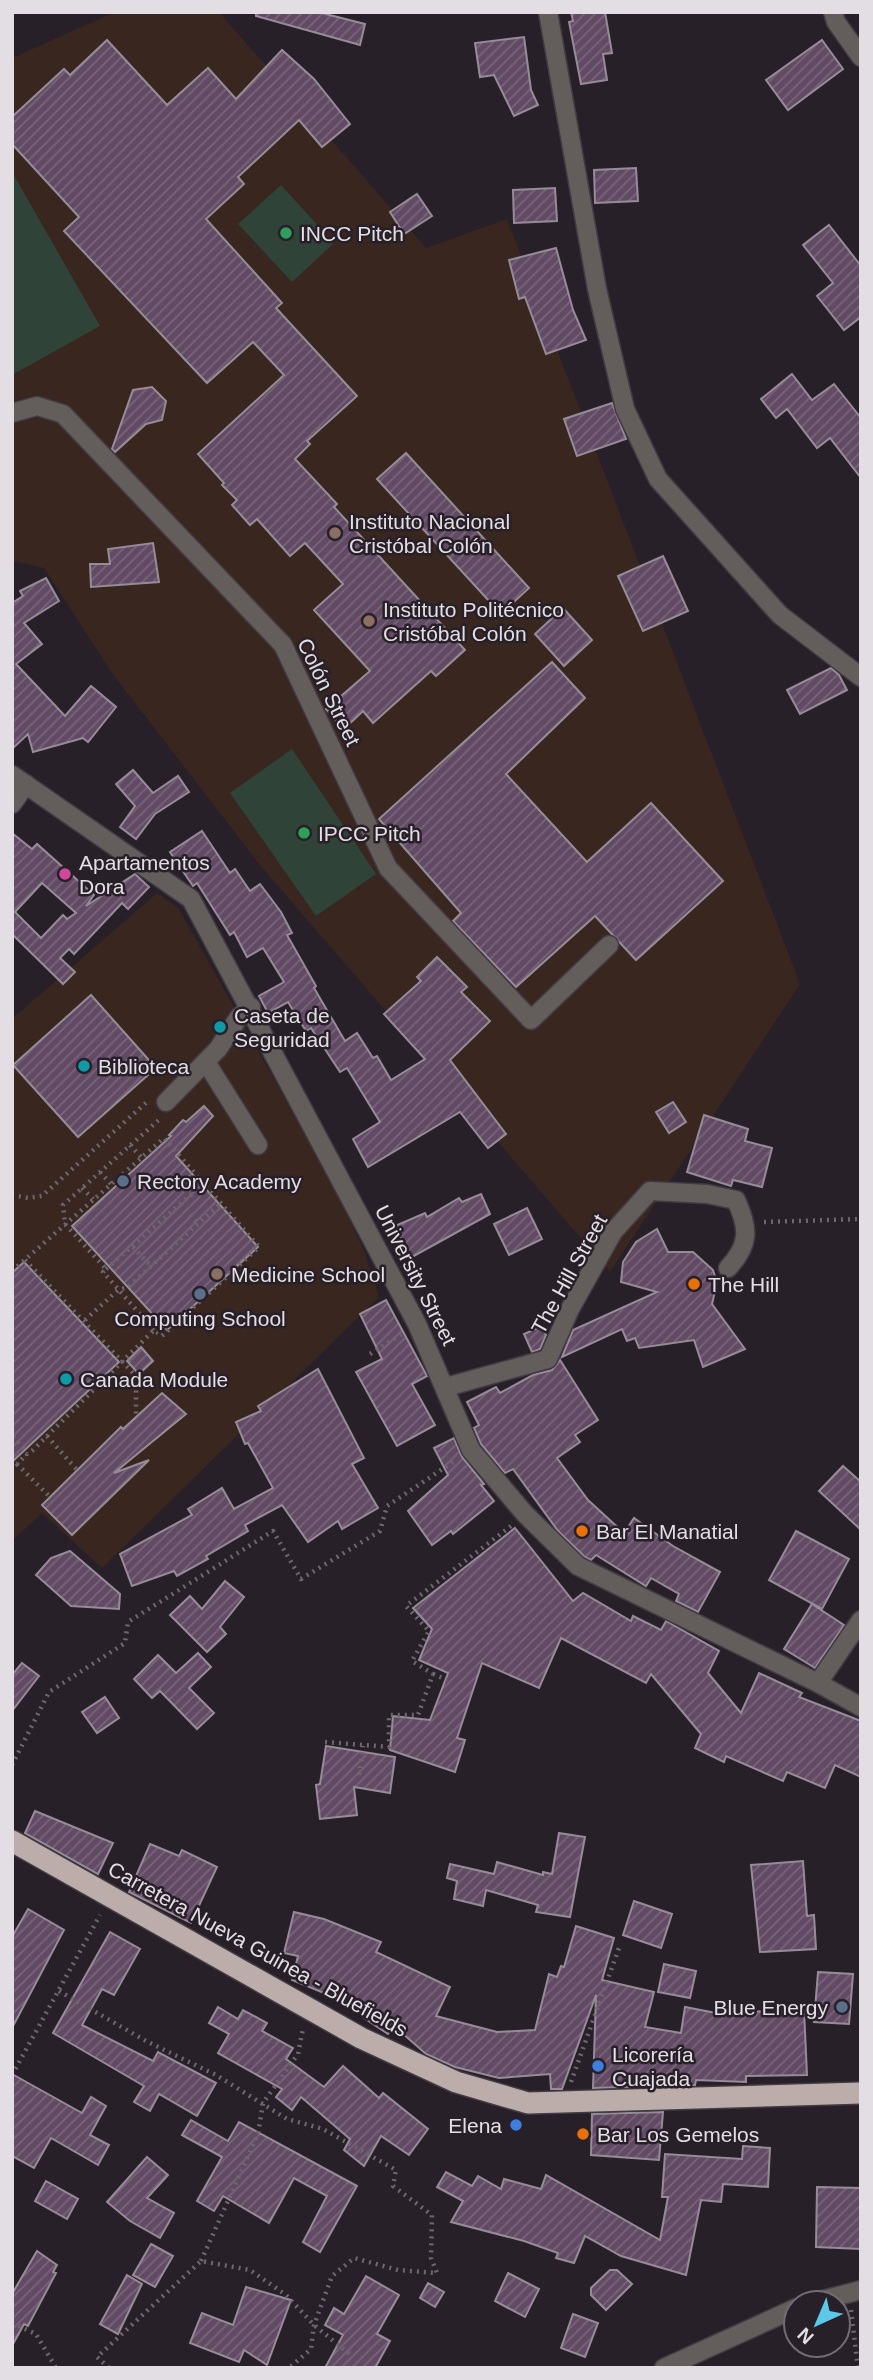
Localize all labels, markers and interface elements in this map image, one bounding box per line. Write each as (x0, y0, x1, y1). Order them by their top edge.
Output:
place label: INCC Pitch (300, 222, 404, 245)
marker: INCC Pitch (278, 225, 294, 241)
place label: Instituto Nacional Cristóbal Colón (349, 510, 510, 557)
marker: Instituto Nacional Cristóbal Colón (327, 525, 343, 541)
place label: Instituto Politécnico Cristóbal Colón (383, 598, 564, 645)
marker: Instituto Politécnico Cristóbal Colón (361, 613, 377, 629)
street label: Colón Street (293, 634, 365, 750)
place label: IPCC Pitch (318, 822, 421, 845)
marker: IPCC Pitch (296, 825, 312, 841)
place label: Apartamentos Dora (79, 851, 210, 898)
marker: Apartamentos Dora (57, 866, 73, 882)
place label: Caseta de Seguridad (234, 1004, 330, 1051)
marker: Caseta de Seguridad (212, 1019, 228, 1035)
place label: Biblioteca (98, 1055, 189, 1078)
marker: Biblioteca (76, 1058, 92, 1074)
place label: Rectory Academy (137, 1170, 302, 1193)
marker: Rectory Academy (115, 1173, 131, 1189)
street label: University Street (371, 1201, 461, 1349)
street label: The Hill Street (527, 1210, 611, 1338)
place label: Medicine School (231, 1263, 385, 1286)
marker: Medicine School (209, 1266, 225, 1282)
place label: The Hill (708, 1273, 779, 1296)
marker: The Hill (686, 1276, 702, 1292)
marker: Computing School (192, 1286, 208, 1302)
place label: Computing School (114, 1307, 286, 1330)
place label: Canada Module (80, 1368, 228, 1391)
marker: Canada Module (58, 1371, 74, 1387)
place label: Bar El Manatial (596, 1520, 738, 1543)
marker: Bar El Manatial (574, 1523, 590, 1539)
street label: Carretera Nueva Guinea - Bluefields (104, 1857, 412, 2041)
place label: Blue Energy (714, 1996, 828, 2019)
marker: Blue Energy (834, 1999, 850, 2015)
place label: Licorería Cuajada (612, 2043, 694, 2090)
marker: Licorería Cuajada (590, 2058, 606, 2074)
place label: Elena (448, 2114, 502, 2137)
marker: Elena (508, 2117, 524, 2133)
place label: Bar Los Gemelos (597, 2123, 759, 2146)
marker: Bar Los Gemelos (575, 2126, 591, 2142)
north arrow (782, 2289, 852, 2359)
text: N (793, 2324, 818, 2348)

